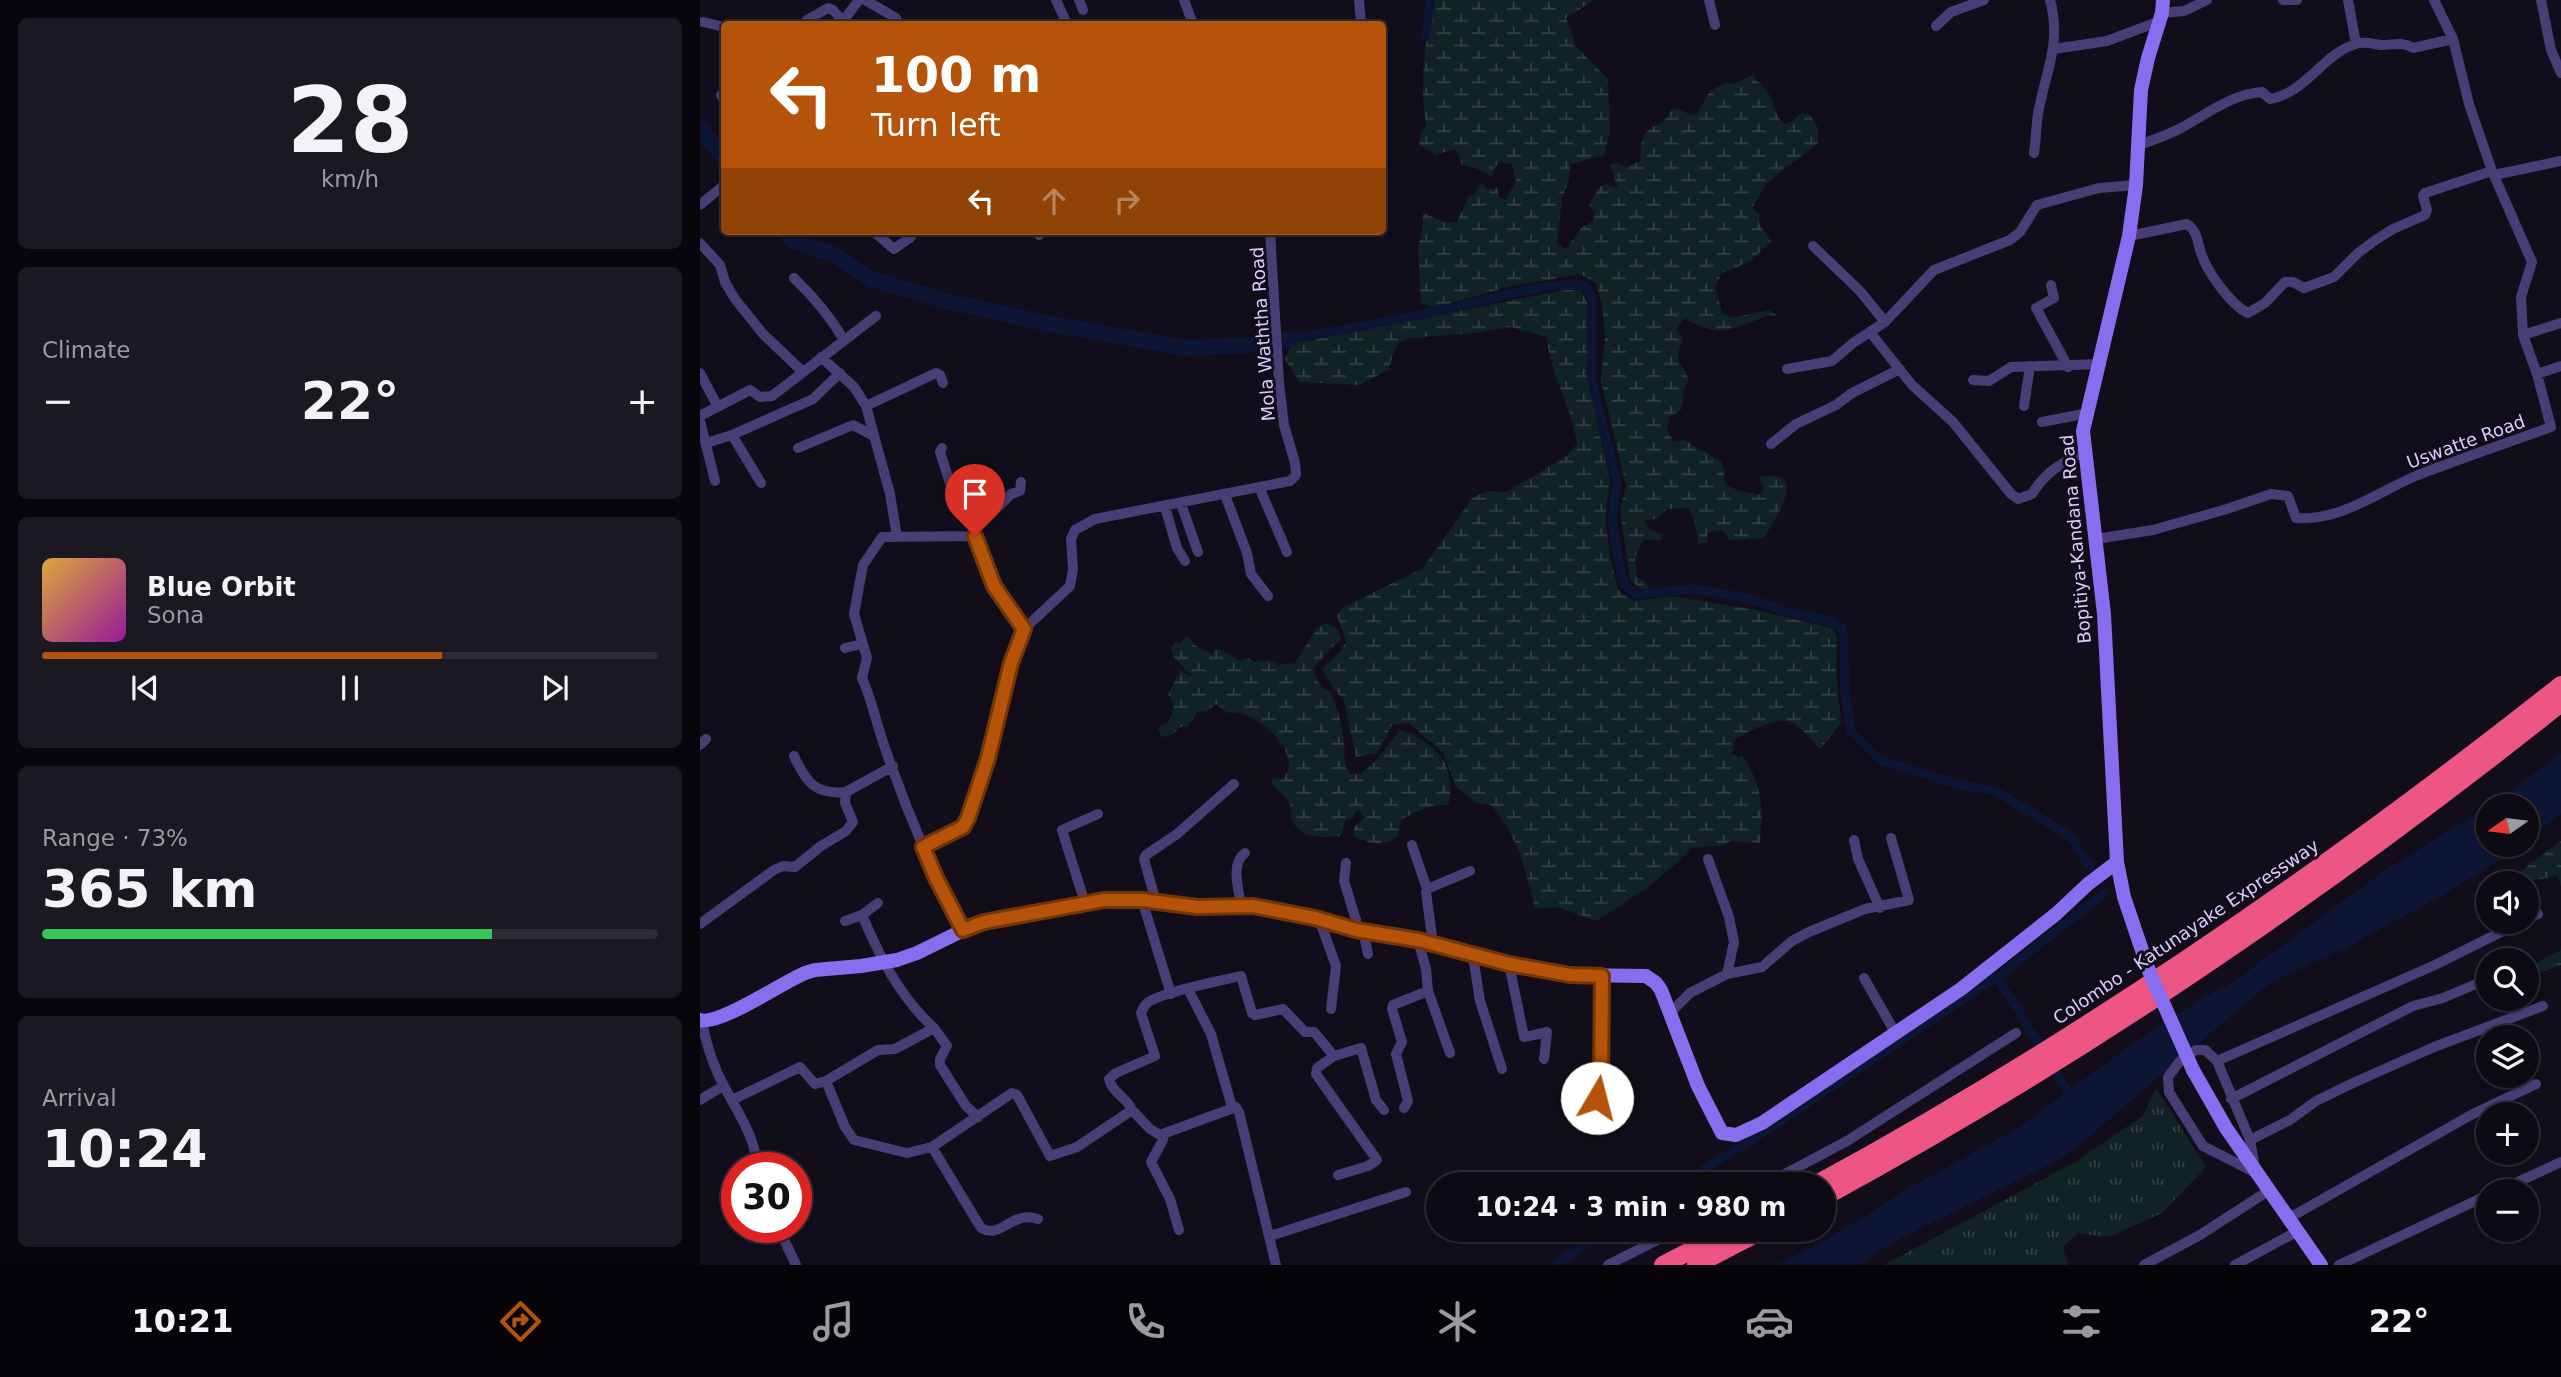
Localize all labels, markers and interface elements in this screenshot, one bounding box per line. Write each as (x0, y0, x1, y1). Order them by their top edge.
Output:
text: 100 m (871, 47, 1041, 104)
icon: left (756, 49, 847, 140)
text: 28 (287, 68, 413, 173)
text: Turn left (871, 106, 1001, 144)
text: km/h (321, 166, 379, 192)
icon: left (962, 182, 1000, 220)
icon: ahead (1035, 182, 1073, 220)
icon: right (1108, 182, 1146, 220)
street label: Mola Waththa Road (1246, 246, 1279, 422)
text: Climate (42, 337, 131, 363)
text: 22° (301, 371, 399, 431)
text: − (42, 379, 74, 423)
text: + (626, 379, 658, 423)
street label: Uswatte Road (2404, 410, 2528, 473)
street label: Bopitiya-Kandana Road (2056, 434, 2095, 644)
pin (945, 464, 1005, 536)
icon: arrive (956, 475, 994, 513)
text: Blue Orbit (147, 572, 296, 602)
text: Sona (147, 602, 204, 628)
icon: previous (126, 669, 164, 707)
icon: pause (331, 669, 369, 707)
icon: next (536, 669, 574, 707)
north arrow (2476, 794, 2539, 858)
map controls (2476, 794, 2539, 1242)
text: Range · 73% (42, 825, 188, 851)
street label: Colombo - Katunayake Expressway (2049, 834, 2323, 1029)
text: 365 km (42, 859, 257, 919)
button: sound (2476, 871, 2539, 934)
button: search (2476, 948, 2539, 1011)
button: layers (2476, 1025, 2539, 1088)
position arrow (1560, 1061, 1634, 1135)
text: Arrival (42, 1085, 117, 1111)
button: + (2476, 1102, 2539, 1165)
text: 10:24 (42, 1119, 208, 1179)
speed limit sign: 30 (721, 1152, 812, 1243)
button: − (2476, 1179, 2539, 1242)
text: 10:24 · 3 min · 980 m (1476, 1192, 1786, 1222)
icon: directions (496, 1297, 545, 1346)
icon: music (809, 1297, 858, 1346)
icon: phone (1121, 1297, 1170, 1346)
icon: climate (1433, 1297, 1482, 1346)
icon: car (1745, 1297, 1794, 1346)
icon: filters (2057, 1297, 2106, 1346)
text: 10:21 (132, 1302, 233, 1340)
text: 22° (2369, 1302, 2429, 1340)

